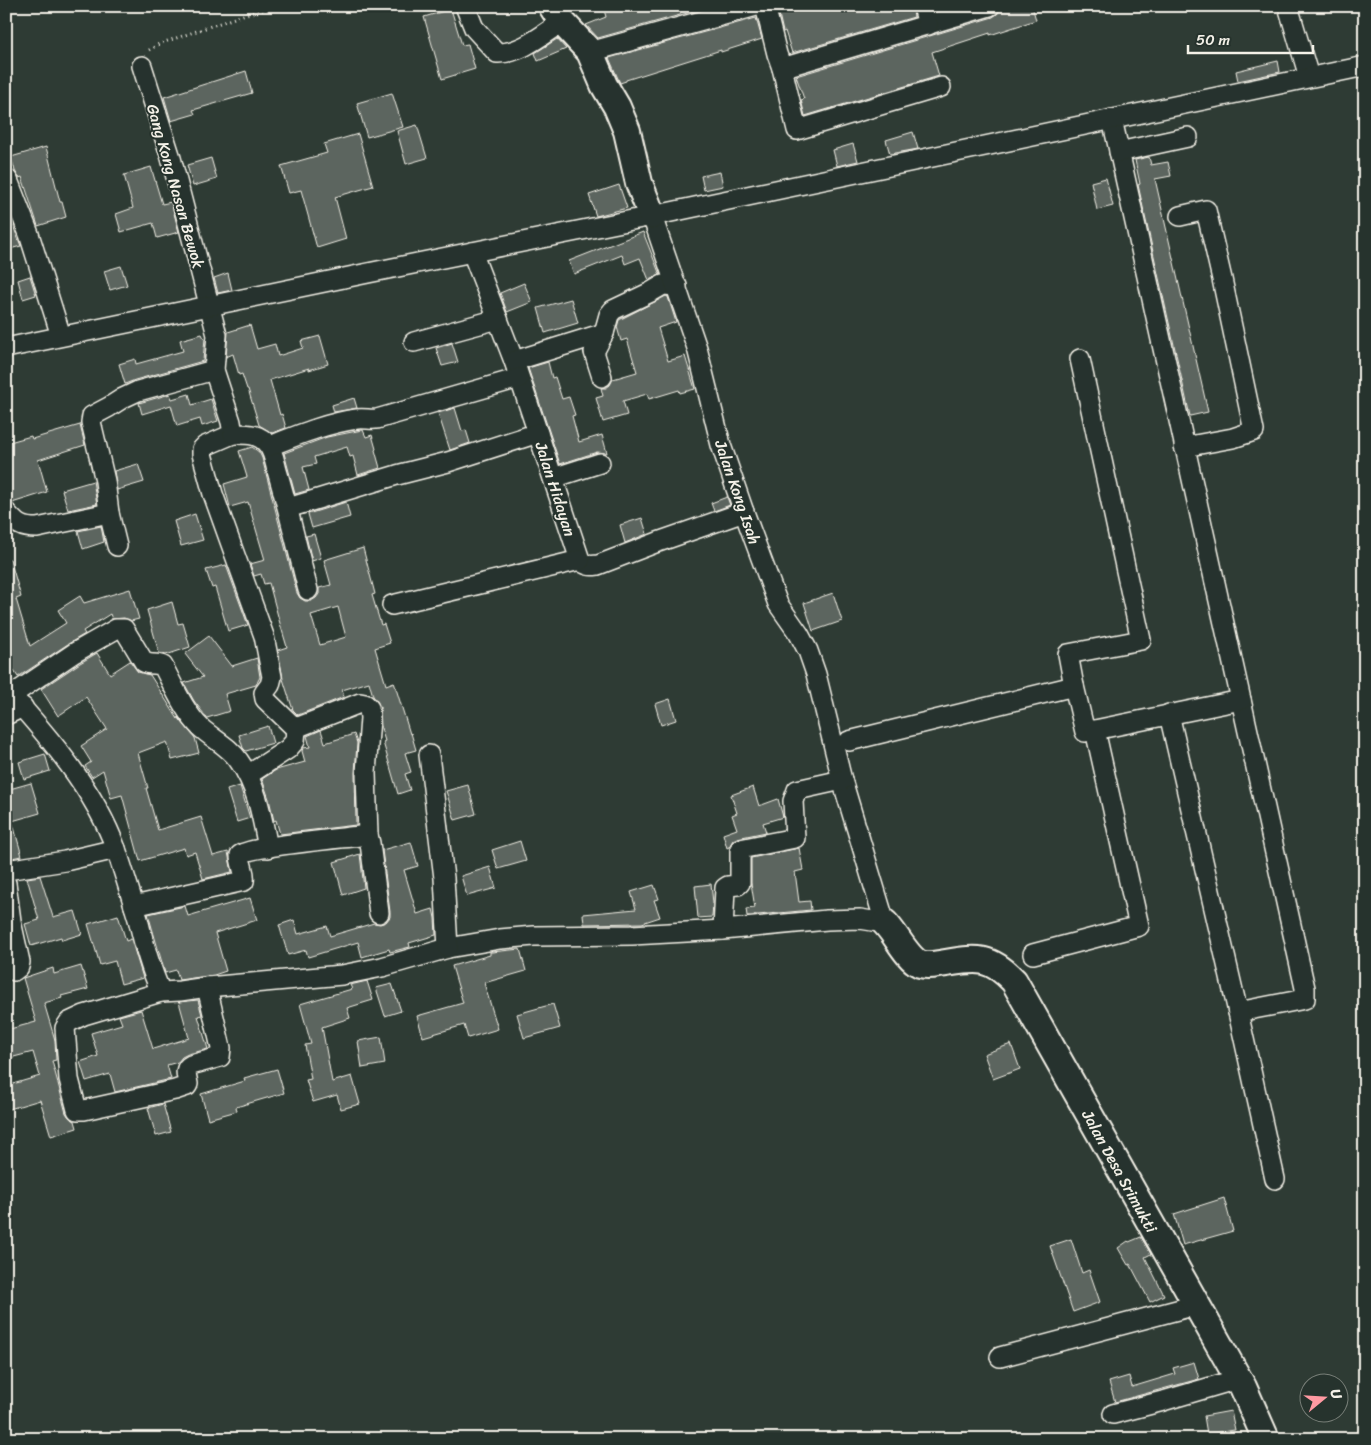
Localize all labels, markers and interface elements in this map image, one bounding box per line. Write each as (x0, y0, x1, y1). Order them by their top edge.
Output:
scale bar (1188, 22, 1314, 54)
text: 50 m (1196, 27, 1231, 53)
street label: Gang Kong Nasan Bewok (138, 100, 213, 272)
street label: Jalan Kong Isah (706, 435, 769, 548)
street label: Jalan Hidayan (526, 437, 585, 541)
street label: Jalan Desa Srimukti (1073, 1103, 1166, 1239)
north arrow (1298, 1372, 1348, 1422)
text: U (1323, 1386, 1349, 1403)

